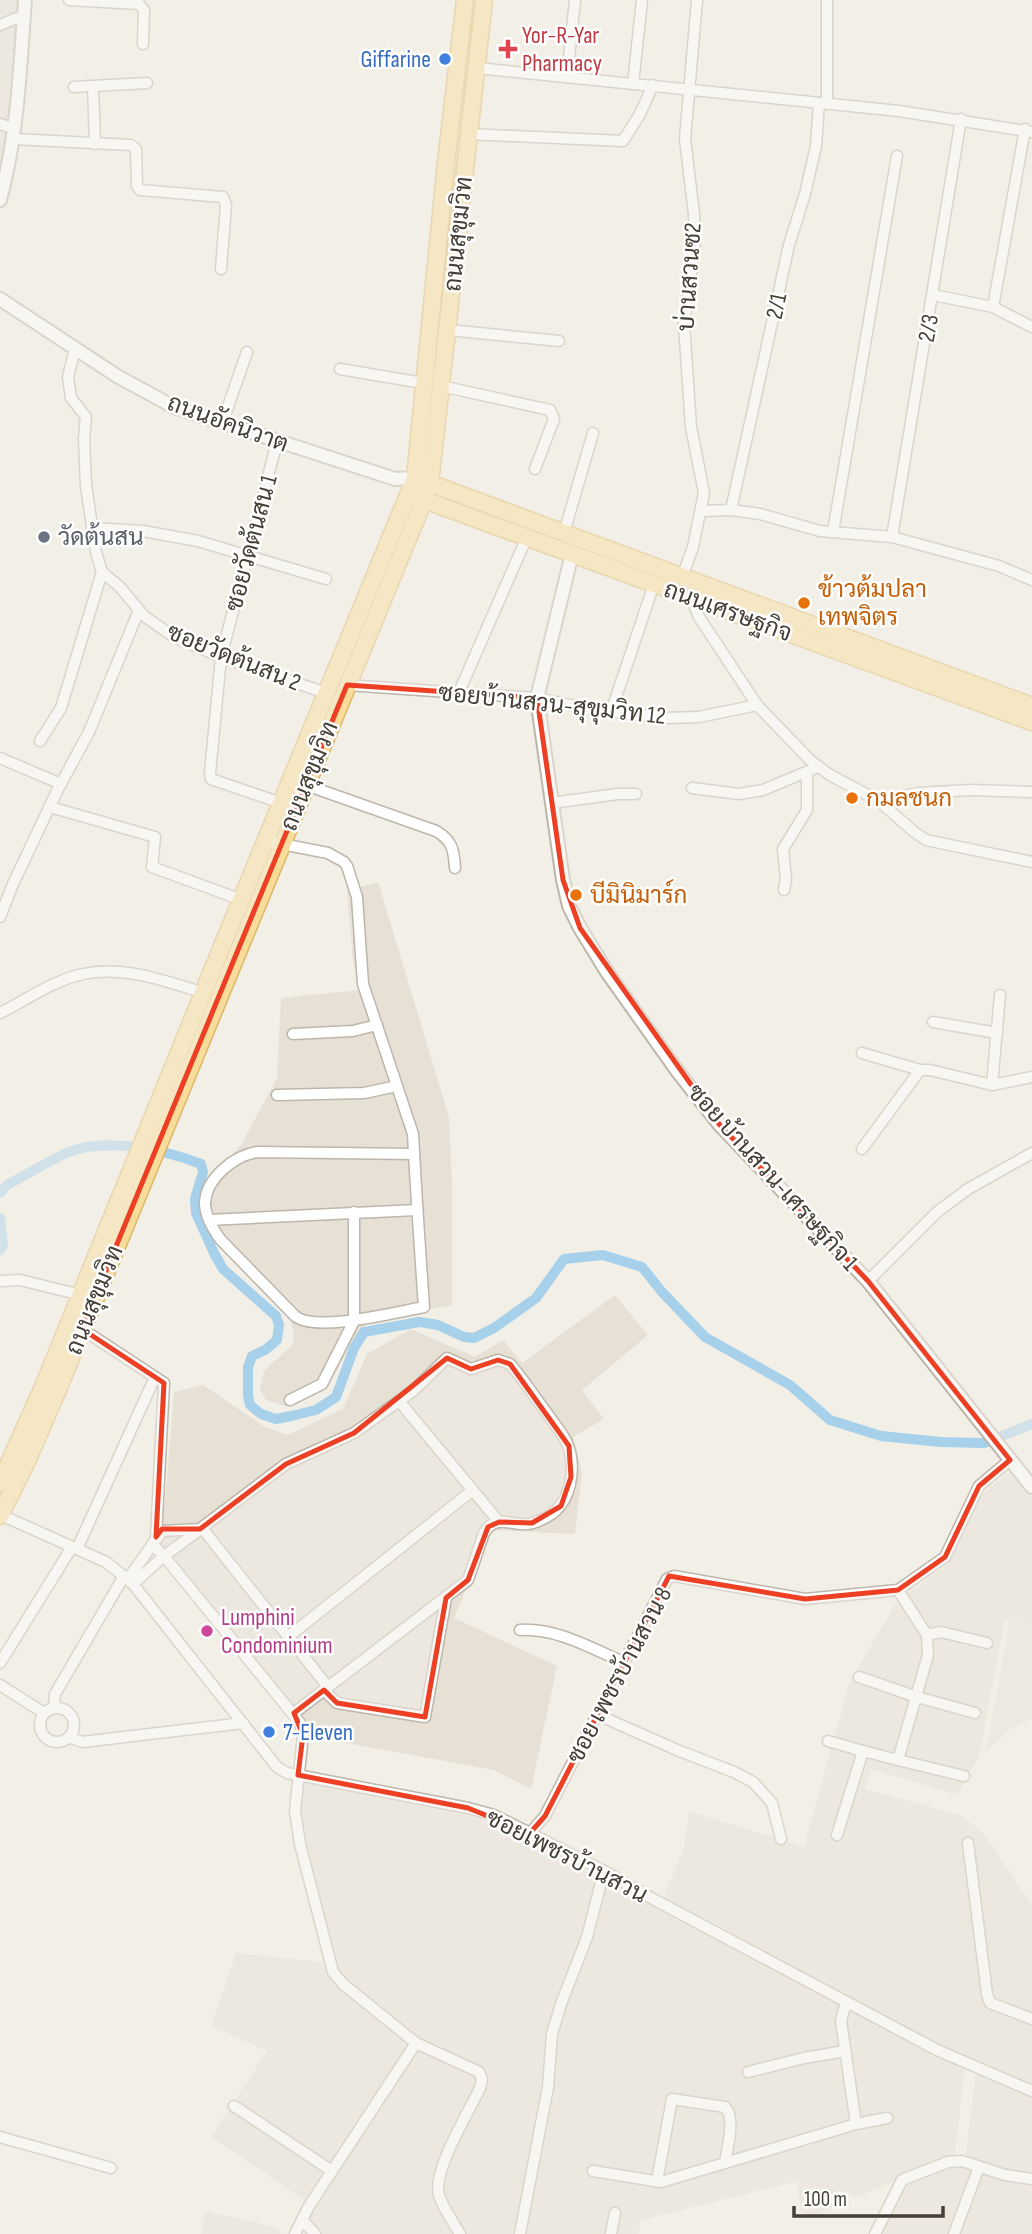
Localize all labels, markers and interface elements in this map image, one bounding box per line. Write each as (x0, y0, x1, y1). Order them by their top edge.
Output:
place label: Yor-R-Yar Pharmacy (522, 21, 602, 78)
marker: Yor-R-Yar Pharmacy (500, 41, 516, 57)
place label: Giffarine (360, 45, 431, 74)
marker: Giffarine (437, 51, 453, 67)
street label: ถนนสุขุมวิท (438, 175, 480, 293)
street label: บ่านสวนซ2 (671, 222, 708, 332)
street label: 2/1 (760, 290, 793, 322)
street label: 2/3 (912, 312, 945, 344)
street label: ถนนอัคนิวาต (163, 388, 292, 459)
street label: ซอยวัดต้นสน 1 (218, 471, 284, 615)
place label: วัดต้นสน (58, 522, 144, 552)
marker: วัดต้นสน (36, 529, 52, 545)
place label: ข้าวต้มปลา เทพจิตร (818, 574, 927, 632)
street label: ถนนเศรษฐกิจ (659, 575, 796, 649)
marker: ข้าวต้มปลา เทพจิตร (796, 595, 812, 611)
street label: ซอยวัดต้นสน 2 (163, 617, 305, 697)
street label: ซอยบ้านสวน-สุขุมวิท 12 (437, 677, 667, 732)
street label: ถนนสุขุมวิท (274, 717, 345, 836)
place label: กมลชนก (866, 784, 952, 813)
marker: กมลชนก (844, 790, 860, 806)
place label: บีมินิมาร์ก (590, 879, 687, 910)
marker: บีมินิมาร์ก (568, 887, 584, 903)
street label: ซอย บ้านสวน-เศรษฐกิจ 1 (680, 1077, 865, 1278)
street label: ถนนสุขุมวิท (59, 1241, 130, 1360)
street label: ซอย เพชรบ้านสวน 8 (560, 1582, 678, 1768)
place label: Lumphini Condominium (221, 1603, 333, 1660)
marker: Lumphini Condominium (199, 1623, 215, 1639)
place label: 7-Eleven (283, 1718, 353, 1747)
marker: 7-Eleven (261, 1724, 277, 1740)
street label: ซอยเพชรบ้านสวน (481, 1802, 653, 1910)
scale bar (794, 2174, 943, 2218)
text: 100 m (804, 2187, 847, 2212)

